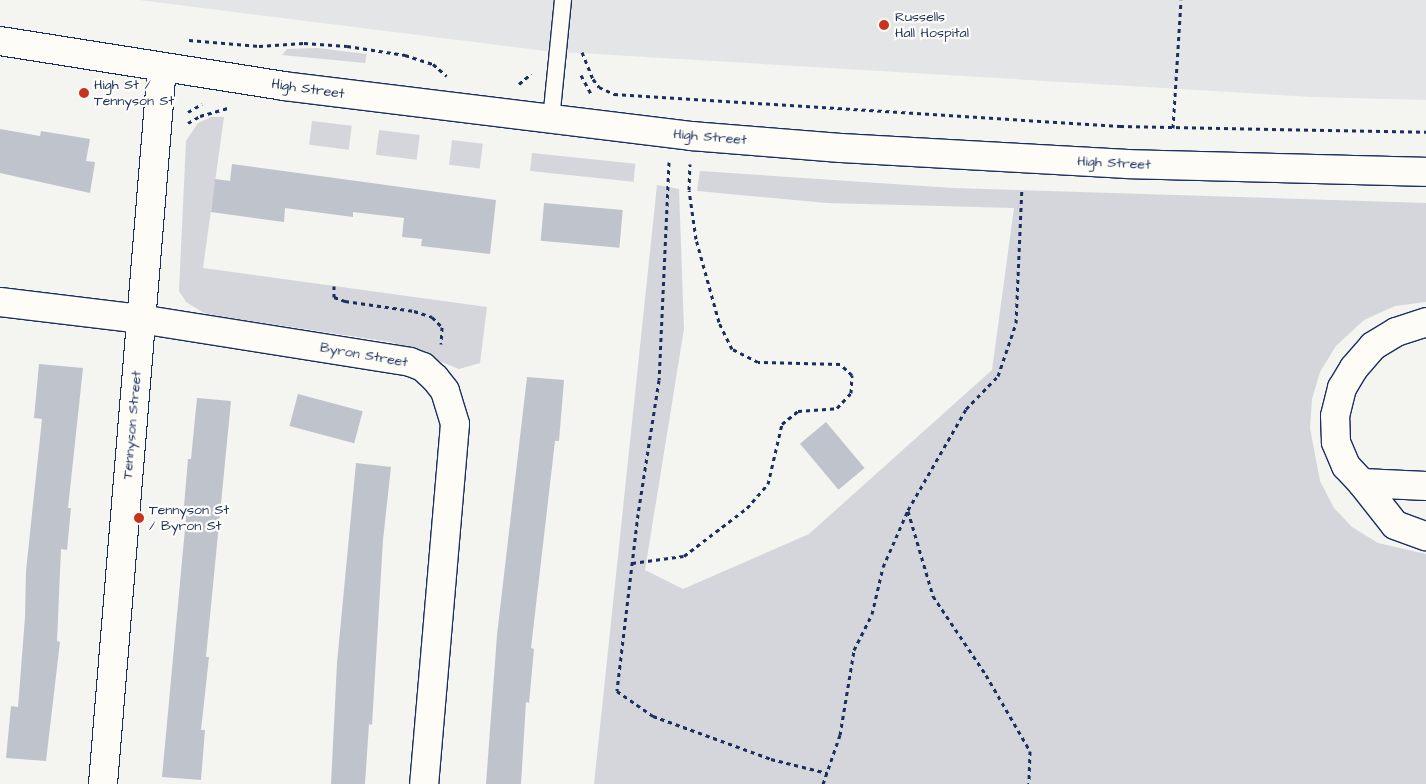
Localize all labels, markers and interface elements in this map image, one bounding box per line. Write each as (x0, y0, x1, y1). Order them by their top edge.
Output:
place label: Russells Hall Hospital (895, 9, 969, 41)
marker: Russells Hall Hospital (877, 18, 891, 32)
street label: High Street (270, 76, 346, 102)
place label: High St / Tennyson St (94, 77, 174, 110)
marker: High St / Tennyson St (78, 87, 90, 99)
street label: High Street (673, 125, 747, 149)
street label: High Street (1077, 153, 1151, 173)
street label: Byron Street (319, 339, 409, 371)
street label: Tennyson Street (119, 370, 145, 480)
place label: Tennyson St / Byron St (149, 502, 229, 534)
marker: Tennyson St / Byron St (133, 512, 145, 524)

